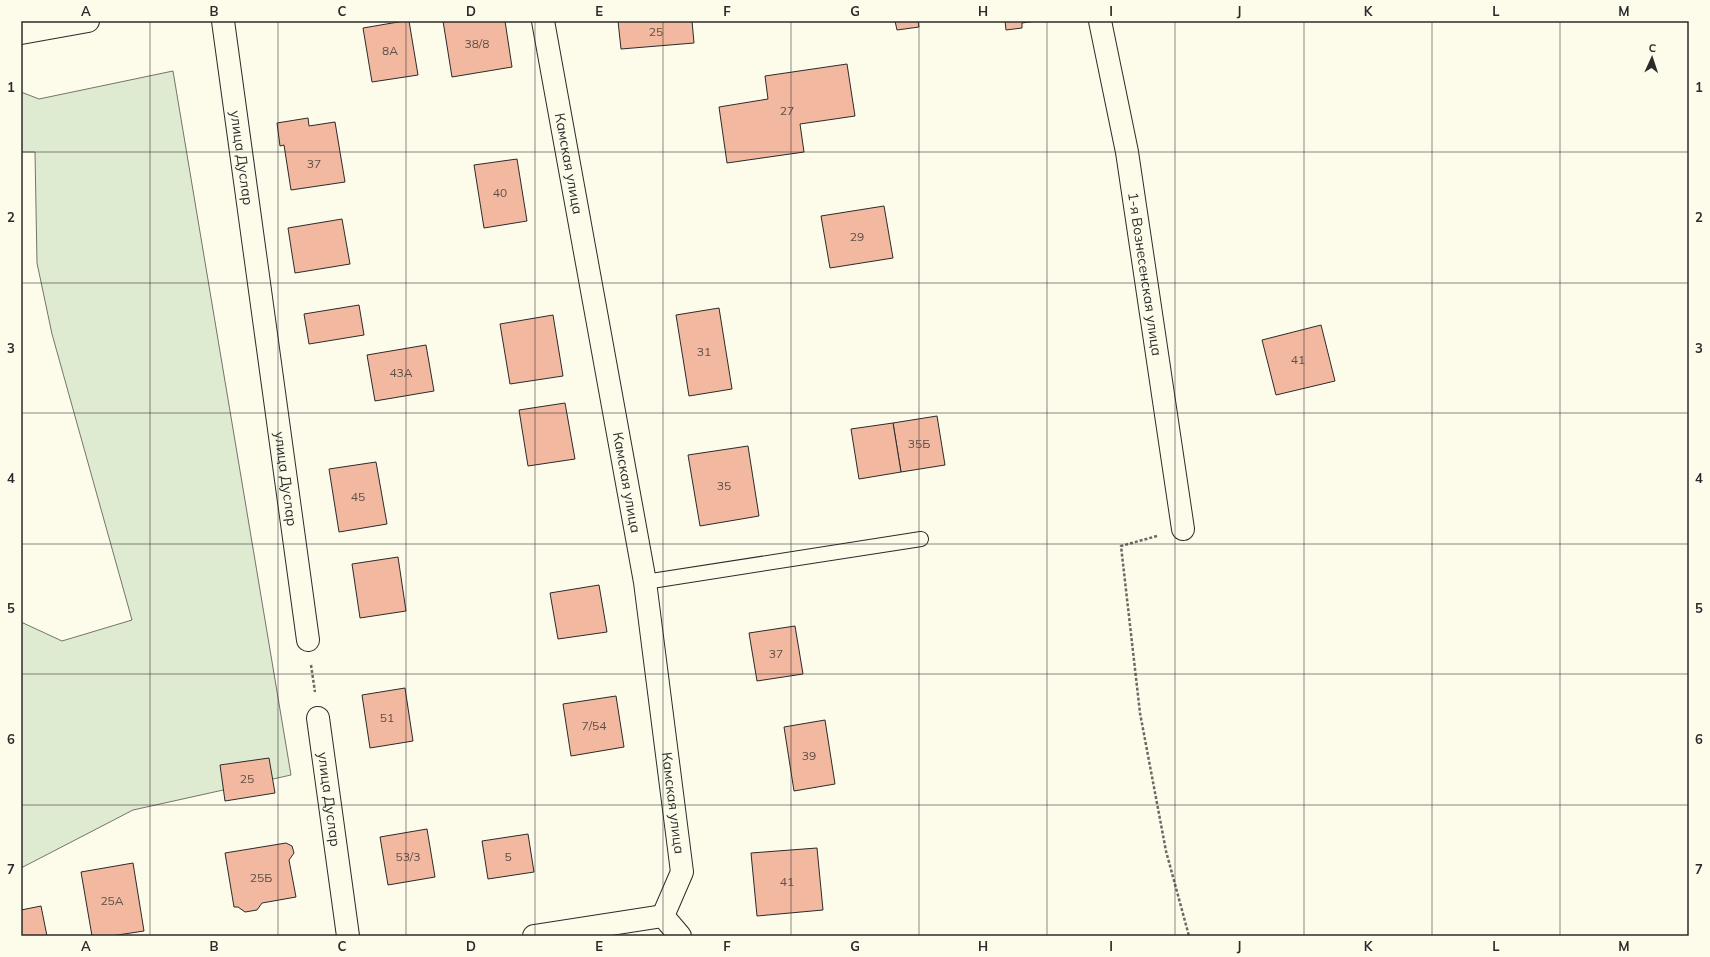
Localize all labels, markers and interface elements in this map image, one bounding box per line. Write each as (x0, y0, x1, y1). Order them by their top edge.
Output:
text: A (81, 3, 91, 19)
text: B (210, 3, 219, 19)
text: C (338, 3, 347, 19)
text: D (466, 3, 476, 19)
text: E (595, 3, 603, 19)
text: F (723, 3, 731, 19)
text: G (850, 3, 860, 19)
text: H (978, 3, 988, 19)
text: I (1109, 3, 1113, 19)
text: J (1237, 3, 1241, 19)
text: K (1364, 3, 1374, 19)
text: L (1492, 3, 1500, 19)
text: M (1618, 3, 1630, 19)
house number: 25 (649, 24, 663, 39)
house number: 38/8 (464, 36, 490, 51)
north arrow (1632, 38, 1672, 78)
text: С (1648, 41, 1657, 55)
house number: 8A (382, 43, 398, 58)
text: 1 (7, 79, 15, 95)
text: 1 (1695, 79, 1703, 95)
house number: 27 (780, 103, 794, 118)
street label: улица Дуслар (226, 109, 257, 206)
street label: Камская улица (551, 112, 587, 216)
house number: 37 (307, 156, 321, 171)
house number: 40 (493, 185, 507, 200)
street label: 1-я Вознесенская улица (1124, 191, 1166, 357)
text: 2 (7, 209, 15, 225)
text: 2 (1695, 209, 1703, 225)
house number: 29 (850, 229, 864, 244)
text: 3 (7, 340, 15, 356)
text: 3 (1695, 340, 1703, 356)
house number: 31 (697, 344, 711, 359)
house number: 41 (1291, 352, 1305, 367)
house number: 43А (389, 365, 413, 380)
street label: улица Дуслар (270, 430, 301, 527)
street label: Камская улица (609, 430, 645, 534)
house number: 35Б (908, 436, 930, 451)
text: 4 (7, 470, 15, 486)
text: 4 (1695, 470, 1703, 486)
house number: 35 (717, 478, 731, 493)
house number: 45 (351, 489, 365, 504)
text: 5 (7, 600, 15, 616)
text: 5 (1695, 600, 1703, 616)
house number: 37 (769, 646, 783, 661)
house number: 51 (380, 710, 394, 725)
house number: 7/54 (581, 718, 607, 733)
text: 6 (7, 731, 15, 747)
text: 6 (1695, 731, 1703, 747)
house number: 39 (802, 748, 816, 763)
street label: улица Дуслар (314, 751, 345, 848)
street label: Камская улица (658, 751, 689, 855)
house number: 25 (240, 771, 254, 786)
house number: 53/3 (395, 849, 421, 864)
house number: 5 (504, 849, 512, 864)
text: 7 (7, 861, 15, 877)
text: 7 (1695, 861, 1703, 877)
house number: 25Б (250, 870, 272, 885)
house number: 41 (780, 874, 794, 889)
house number: 25А (100, 893, 124, 908)
text: A (81, 938, 91, 954)
text: B (210, 938, 219, 954)
text: C (338, 938, 347, 954)
text: D (466, 938, 476, 954)
text: E (595, 938, 603, 954)
text: F (723, 938, 731, 954)
text: G (850, 938, 860, 954)
text: H (978, 938, 988, 954)
text: I (1109, 938, 1113, 954)
text: J (1237, 938, 1241, 954)
text: K (1364, 938, 1374, 954)
text: L (1492, 938, 1500, 954)
text: M (1618, 938, 1630, 954)

